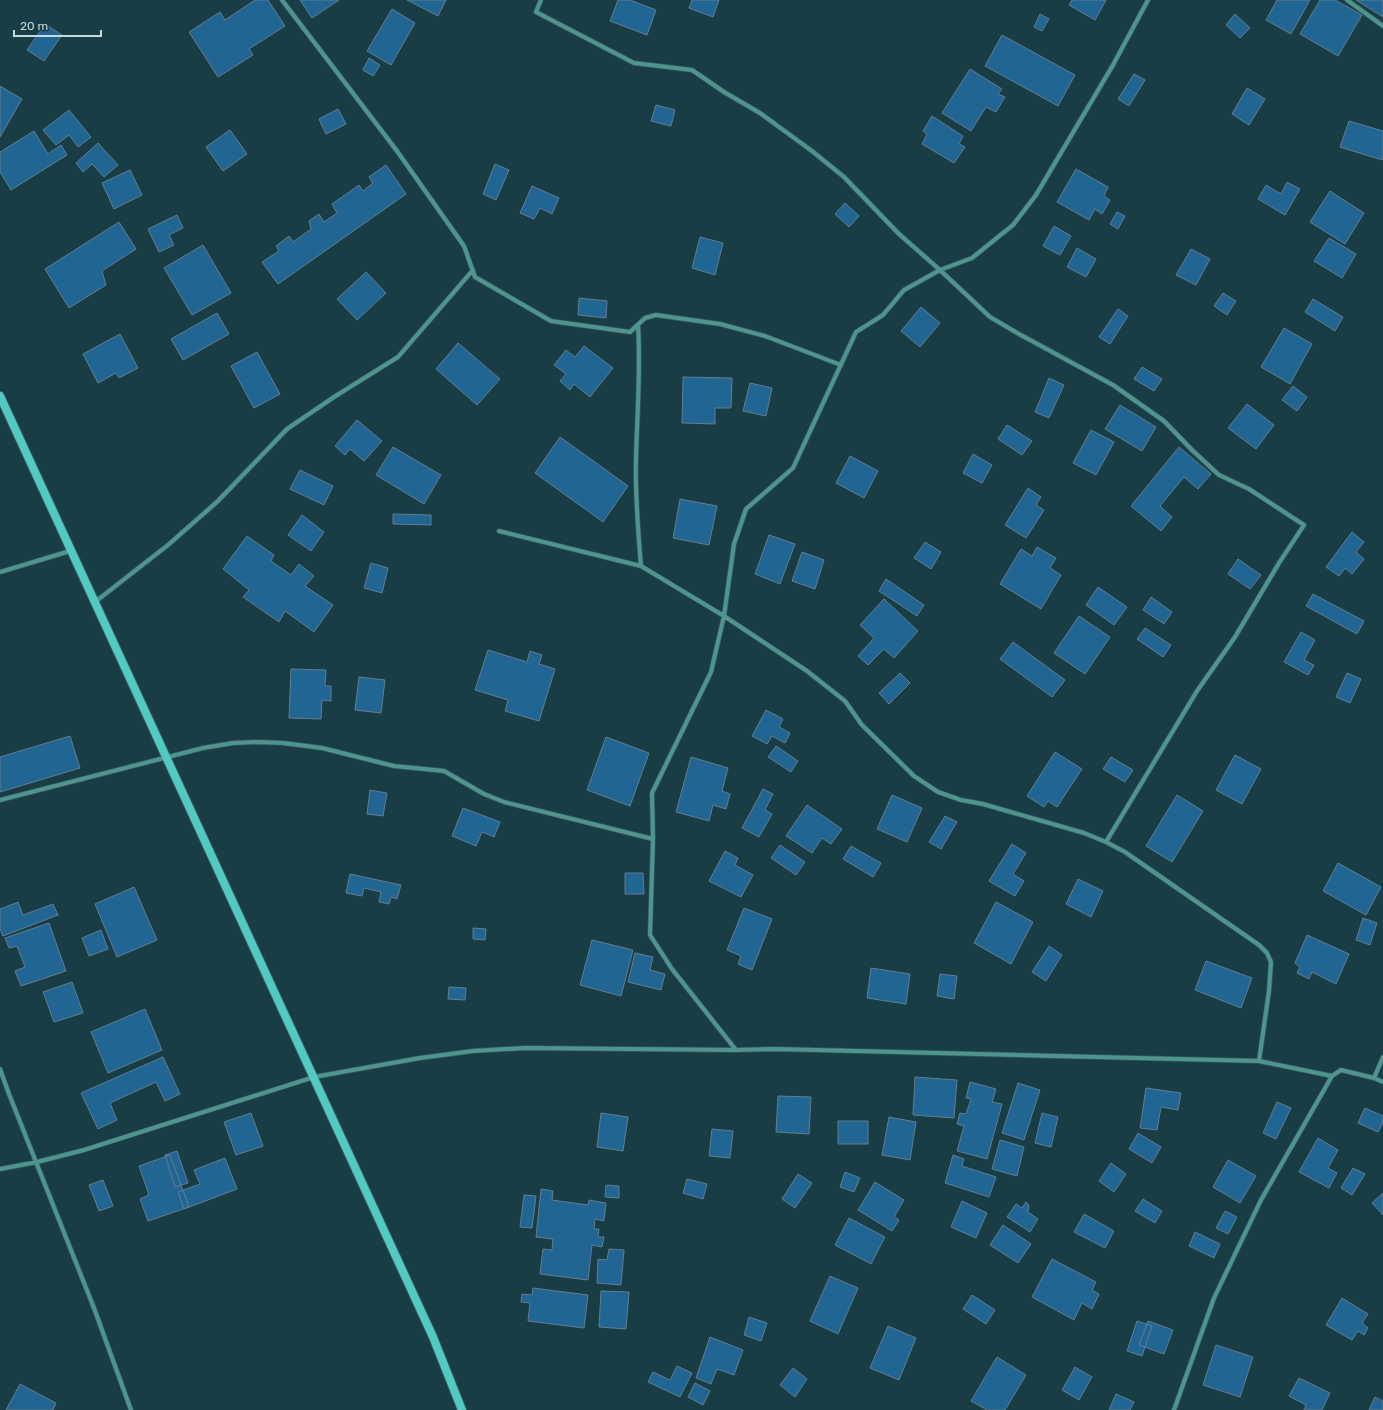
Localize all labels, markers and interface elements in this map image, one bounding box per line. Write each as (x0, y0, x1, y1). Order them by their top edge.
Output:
scale bar (14, 12, 101, 38)
text: 20 m (20, 19, 48, 33)

